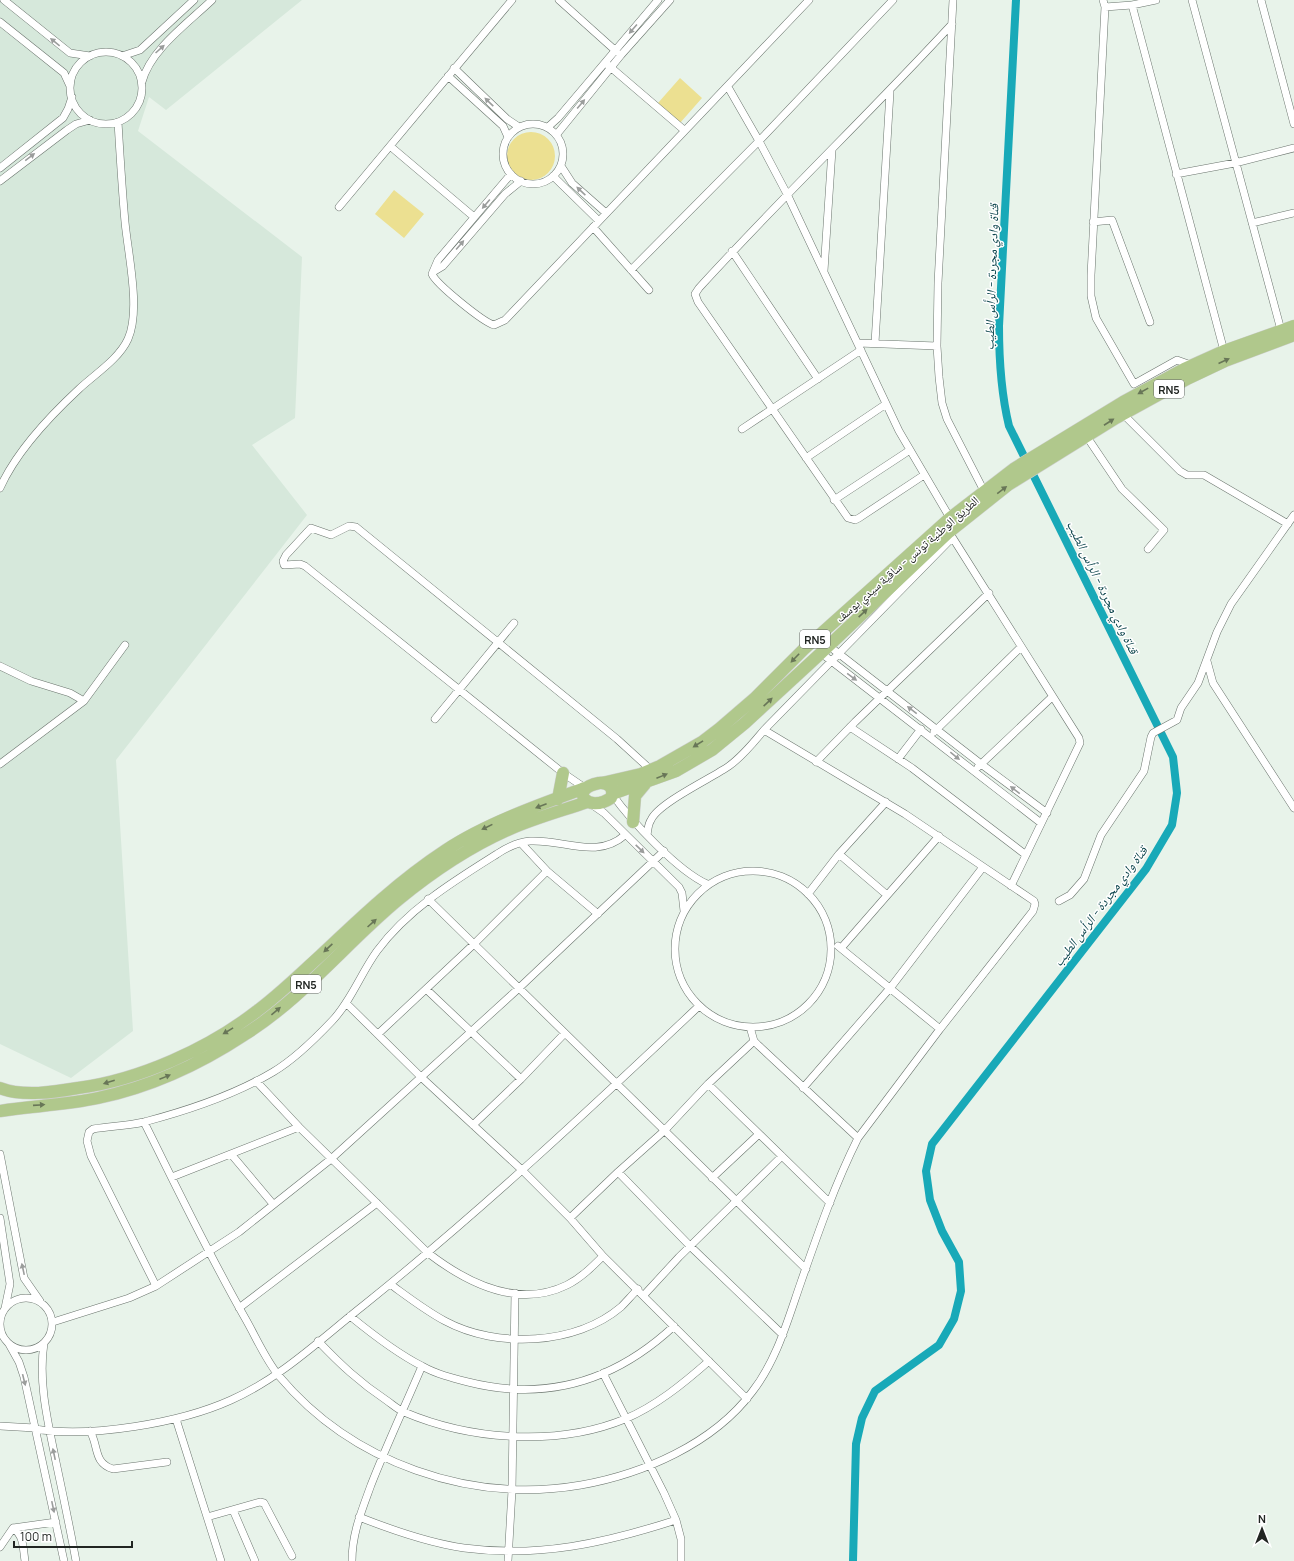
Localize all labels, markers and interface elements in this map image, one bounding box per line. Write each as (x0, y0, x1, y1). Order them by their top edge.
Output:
one-way arrow (628, 24, 637, 35)
one-way arrow (50, 37, 61, 46)
one-way arrow (155, 44, 165, 54)
one-way arrow (484, 97, 494, 107)
one-way arrow (576, 98, 585, 109)
one-way arrow (25, 153, 36, 161)
one-way arrow (577, 187, 586, 196)
one-way arrow (482, 199, 491, 208)
water label: قناة وادي مجردة - الرأس الطيب (979, 202, 1005, 350)
one-way arrow (456, 240, 465, 251)
one-way arrow (1219, 358, 1231, 364)
road number: RN5 (1154, 380, 1184, 398)
one-way arrow (1138, 388, 1149, 395)
one-way arrow (1103, 419, 1115, 426)
one-way arrow (996, 486, 1007, 494)
street label: الطريق الوطنية تونس - ساقية سيدي يوسف (832, 492, 984, 628)
water label: قناة وادي مجردة - الرأس الطيب (1061, 517, 1144, 660)
one-way arrow (858, 608, 868, 618)
road number: RN5 (800, 630, 830, 648)
one-way arrow (790, 653, 800, 663)
one-way arrow (847, 673, 857, 681)
one-way arrow (763, 698, 772, 707)
one-way arrow (907, 706, 918, 715)
one-way arrow (692, 741, 704, 748)
one-way arrow (950, 752, 961, 760)
one-way arrow (657, 773, 669, 779)
one-way arrow (1010, 786, 1021, 794)
one-way arrow (535, 803, 547, 809)
one-way arrow (481, 824, 493, 830)
water label: قناة وادي مجردة - الرأس الطيب (1049, 841, 1154, 971)
one-way arrow (635, 844, 645, 854)
one-way arrow (367, 919, 377, 928)
one-way arrow (323, 943, 333, 952)
road number: RN5 (291, 975, 321, 993)
one-way arrow (271, 1007, 282, 1016)
one-way arrow (222, 1027, 234, 1034)
one-way arrow (159, 1074, 170, 1080)
one-way arrow (103, 1079, 115, 1085)
one-way arrow (32, 1102, 45, 1109)
one-way arrow (19, 1263, 25, 1275)
one-way arrow (21, 1374, 27, 1386)
one-way arrow (51, 1448, 57, 1460)
one-way arrow (51, 1500, 57, 1513)
north arrow (1242, 1509, 1282, 1549)
text: N (1258, 1511, 1266, 1526)
scale bar (14, 1523, 132, 1549)
text: 100 m (20, 1528, 52, 1545)

